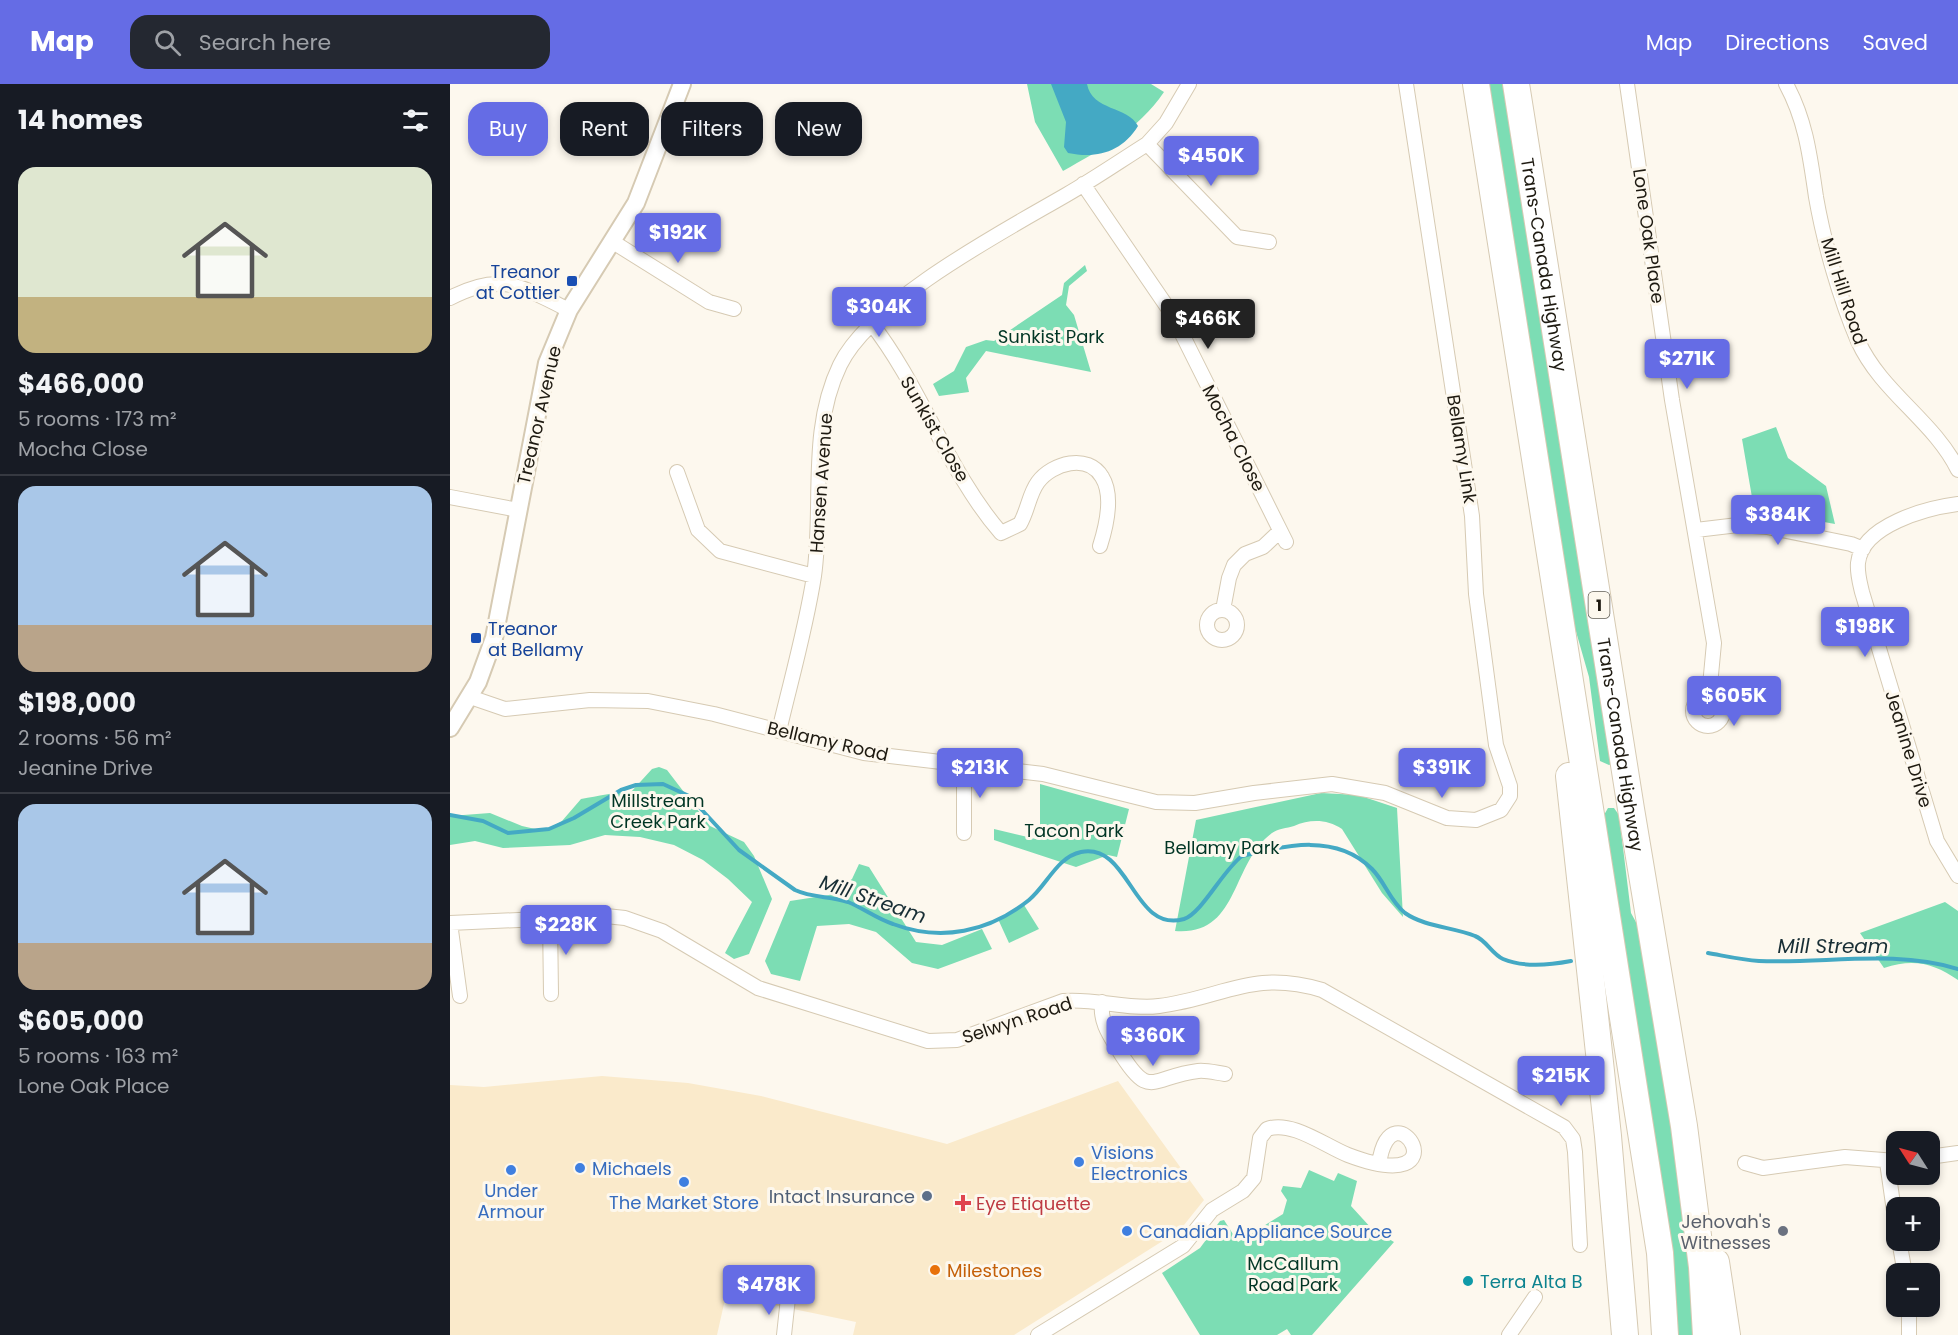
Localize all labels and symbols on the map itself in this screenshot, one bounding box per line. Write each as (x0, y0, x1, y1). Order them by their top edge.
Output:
pin: $450K (1169, 136, 1253, 187)
street label: Trans-Canada Highway (1515, 156, 1574, 373)
street label: Lone Oak Place (1627, 167, 1671, 305)
pin: $192K (636, 213, 720, 264)
street label: Mill Hill Road (1815, 234, 1873, 348)
place label: Treanor at Cottier (476, 259, 560, 305)
marker: Treanor at Cottier (565, 274, 579, 288)
pin: $304K (837, 287, 921, 338)
pin: $466K (1166, 299, 1250, 350)
park label: Sunkist Park (998, 324, 1105, 349)
pin: $271K (1645, 339, 1729, 390)
street label: Treanor Avenue (511, 343, 567, 487)
street label: Sunkist Close (895, 371, 975, 487)
street label: Mocha Close (1196, 380, 1272, 496)
street label: Bellamy Link (1441, 393, 1483, 506)
street label: Hansen Avenue (804, 412, 838, 554)
pin: $384K (1736, 495, 1820, 546)
road number: 1 (1588, 592, 1610, 618)
pin: $198K (1823, 607, 1907, 658)
place label: Treanor at Bellamy (488, 616, 583, 662)
marker: Treanor at Bellamy (469, 631, 483, 645)
street label: Trans-Canada Highway (1592, 636, 1650, 853)
pin: $605K (1692, 676, 1776, 727)
street label: Jeanine Drive (1879, 687, 1939, 811)
street label: Bellamy Road (765, 715, 891, 767)
pin: $213K (938, 748, 1022, 799)
pin: $391K (1400, 748, 1484, 799)
park label: Millstream Creek Park (610, 788, 707, 834)
park label: Tacon Park (1024, 818, 1124, 843)
park label: Bellamy Park (1164, 835, 1280, 860)
water label: Mill Stream (816, 868, 930, 930)
pin: $228K (524, 905, 608, 956)
water label: Mill Stream (1778, 932, 1888, 960)
street label: Selwyn Road (959, 990, 1075, 1050)
pin: $360K (1111, 1016, 1195, 1067)
pin: $215K (1519, 1056, 1603, 1107)
north arrow (1886, 1131, 1940, 1185)
place label: Visions Electronics (1091, 1140, 1188, 1186)
marker: Visions Electronics (1072, 1155, 1086, 1169)
place label: Michaels (592, 1156, 672, 1181)
marker: Michaels (573, 1161, 587, 1175)
marker: Under Armour (504, 1163, 518, 1177)
marker: The Market Store (677, 1175, 691, 1189)
place label: Under Armour (477, 1178, 545, 1224)
place label: Intact Insurance (769, 1184, 915, 1209)
marker: Intact Insurance (920, 1189, 934, 1203)
place label: The Market Store (609, 1190, 759, 1215)
place label: Eye Etiquette (976, 1191, 1091, 1216)
marker: Eye Etiquette (954, 1194, 972, 1212)
place label: Jehovah's Witnesses (1680, 1209, 1771, 1255)
place label: Canadian Appliance Source (1139, 1219, 1392, 1244)
marker: Canadian Appliance Source (1120, 1224, 1134, 1238)
marker: Jehovah's Witnesses (1776, 1224, 1790, 1238)
park label: McCallum Road Park (1247, 1251, 1339, 1297)
place label: Milestones (947, 1258, 1042, 1283)
marker: Milestones (928, 1263, 942, 1277)
pin: $478K (727, 1265, 811, 1316)
place label: Terra Alta B (1480, 1269, 1582, 1294)
marker: Terra Alta B (1461, 1274, 1475, 1288)

